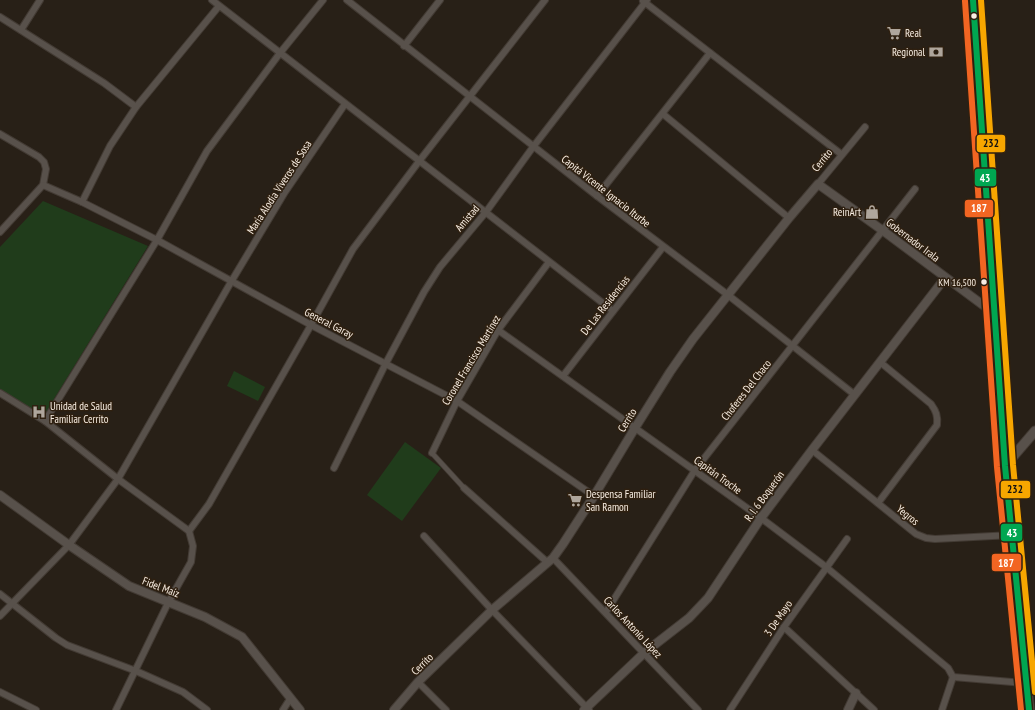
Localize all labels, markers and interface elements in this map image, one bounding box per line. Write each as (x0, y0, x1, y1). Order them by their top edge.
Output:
unlabelled marker (969, 11, 979, 21)
supermarket icon: Real (886, 25, 902, 41)
place label: Real (905, 26, 922, 40)
bank icon: Regional (928, 44, 944, 60)
place label: Regional (892, 45, 925, 59)
line badge: 232 (976, 134, 1006, 153)
text: 232 (983, 136, 999, 150)
street label: Maria Alodia Viveros de Sosa (244, 138, 314, 236)
street label: Cerrito (809, 146, 836, 174)
street label: Capitá Vicente Ignacio Iturbe (559, 152, 654, 230)
line badge: 43 (974, 168, 997, 187)
text: 43 (980, 171, 990, 185)
line badge: 187 (964, 199, 994, 218)
text: 187 (971, 201, 987, 215)
street label: Amistad (452, 202, 482, 234)
shop icon: ReinArt (864, 204, 880, 220)
place label: ReinArt (833, 205, 861, 219)
street label: Gobernador Irala (883, 215, 943, 265)
street label: De Las Residencias (577, 272, 633, 338)
place label: KM 16,500 (938, 276, 976, 289)
marker: KM 16,500 (979, 277, 989, 287)
street label: General Garay (302, 305, 357, 342)
street label: Coronel Francisco Martínez (439, 312, 503, 408)
street label: Choferes Del Chaco (718, 357, 774, 423)
place label: Unidad de Salud Familiar Cerrito (50, 399, 112, 426)
hospital icon: Unidad de Salud Familiar Cerrito (31, 404, 47, 420)
street label: Cerrito (614, 405, 640, 434)
street label: Capitán Troche (691, 453, 745, 497)
street label: R. I. 6 Boquerón (741, 468, 787, 524)
line badge: 232 (1000, 480, 1031, 499)
text: 232 (1007, 482, 1023, 496)
place label: Despensa Familiar San Ramon (586, 487, 656, 514)
supermarket icon: Despensa Familiar San Ramon (567, 492, 583, 508)
street label: Yegros (894, 502, 922, 528)
line badge: 43 (1000, 523, 1023, 542)
text: 43 (1007, 526, 1017, 540)
line badge: 187 (991, 553, 1022, 572)
text: 187 (998, 556, 1014, 570)
street label: Fidel Maíz (140, 573, 182, 601)
street label: Carlos Antonio López (601, 593, 665, 661)
street label: 3 De Mayo (761, 597, 795, 639)
street label: Cerrito (408, 650, 436, 678)

